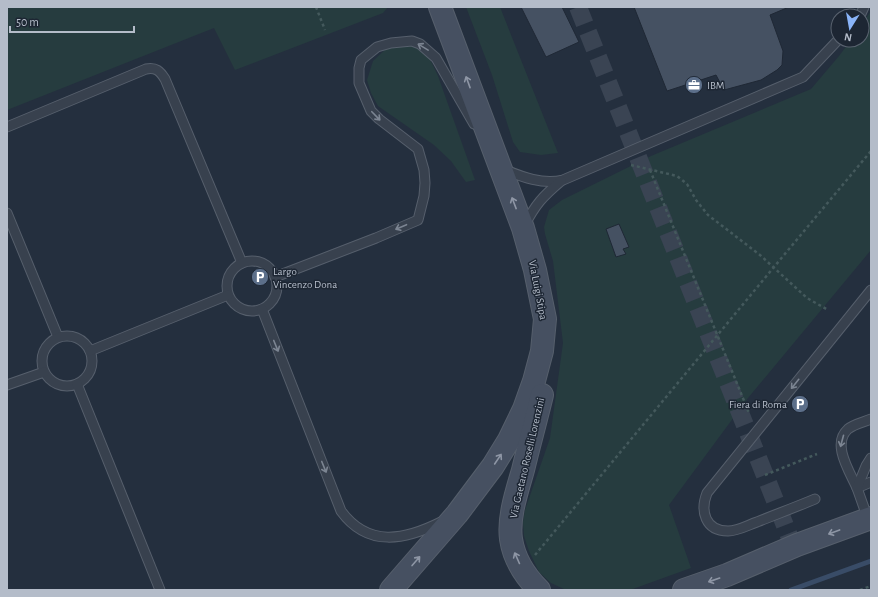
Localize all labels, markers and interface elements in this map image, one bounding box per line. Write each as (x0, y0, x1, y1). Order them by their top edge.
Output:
scale bar (10, 8, 134, 34)
north arrow (830, 8, 870, 48)
text: 50 m (16, 16, 39, 28)
text: N (843, 31, 853, 43)
one-way arrow (417, 42, 429, 50)
office icon: IBM (684, 75, 704, 95)
one-way arrow (463, 76, 471, 88)
place label: IBM (707, 80, 725, 91)
one-way arrow (372, 111, 381, 121)
one-way arrow (509, 198, 517, 210)
one-way arrow (395, 224, 407, 231)
street label: Via Luigi Stipa (527, 259, 549, 321)
place label: Largo Vincenzo Dona (273, 266, 337, 290)
parking icon: Largo Vincenzo Dona (250, 267, 270, 287)
one-way arrow (273, 339, 280, 351)
one-way arrow (790, 379, 799, 389)
parking icon: Fiera di Roma (790, 394, 810, 414)
street label: Via Gaetano Roselli Lorenzini (508, 397, 546, 519)
place label: Fiera di Roma (729, 399, 787, 410)
one-way arrow (838, 435, 845, 448)
one-way arrow (494, 453, 502, 465)
one-way arrow (320, 460, 328, 472)
one-way arrow (829, 528, 841, 536)
one-way arrow (513, 552, 520, 564)
one-way arrow (412, 555, 421, 566)
one-way arrow (707, 577, 720, 584)

